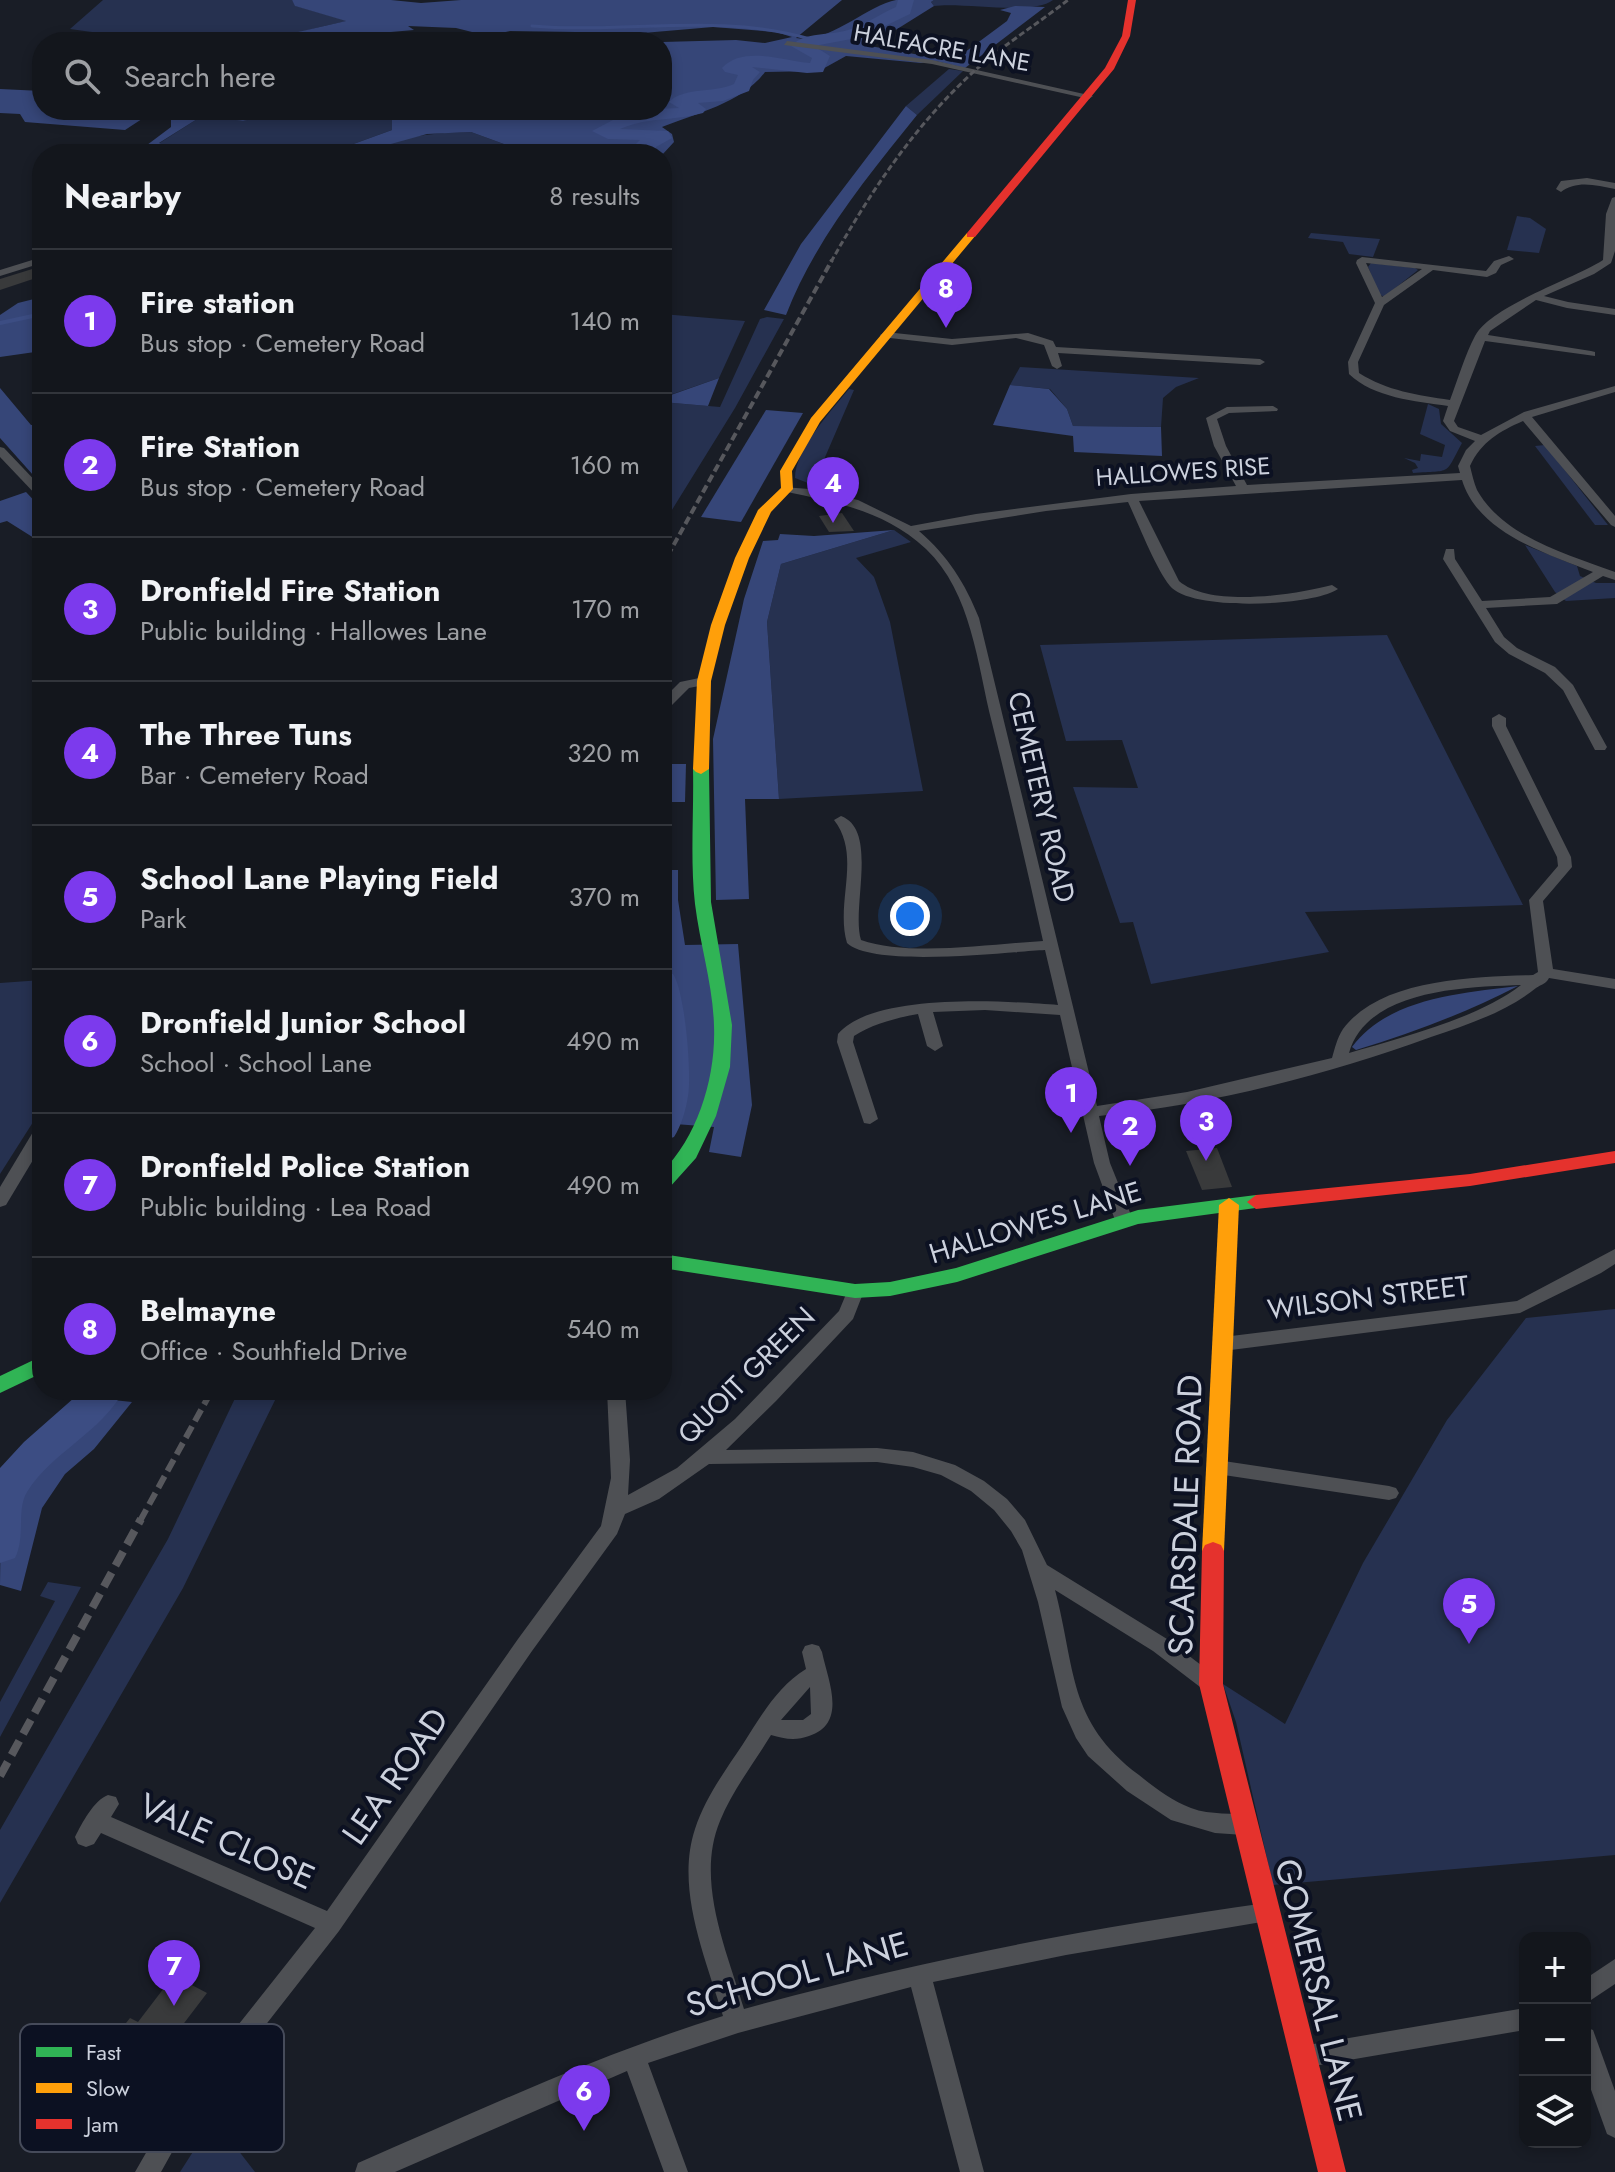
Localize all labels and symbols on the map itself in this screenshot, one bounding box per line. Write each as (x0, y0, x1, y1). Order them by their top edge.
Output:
street label: HALFACRE LANE (851, 15, 1033, 80)
pin: 8 (920, 262, 972, 328)
street label: HALLOWES RISE (1094, 448, 1272, 495)
pin: 4 (807, 457, 859, 523)
street label: CEMETERY ROAD (997, 688, 1086, 907)
your location (890, 896, 930, 936)
pin: 1 (1045, 1067, 1097, 1133)
pin: 3 (1180, 1095, 1232, 1161)
pin: 2 (1104, 1100, 1156, 1166)
street label: HALLOWES LANE (924, 1171, 1146, 1274)
street label: WILSON STREET (1265, 1265, 1471, 1330)
street label: QUOIT GREEN (668, 1297, 824, 1453)
street label: SCARSDALE ROAD (1156, 1374, 1215, 1656)
pin: 5 (1443, 1578, 1495, 1644)
street label: LEA ROAD (330, 1698, 461, 1855)
street label: VALE CLOSE (131, 1781, 322, 1902)
street label: GOMERSAL LANE (1262, 1854, 1375, 2126)
street label: SCHOOL LANE (680, 1919, 914, 2030)
pin: 7 (148, 1940, 200, 2006)
legend (20, 2024, 284, 2152)
text: Fast (86, 2036, 122, 2068)
pin: 6 (558, 2065, 610, 2131)
text: Slow (86, 2072, 130, 2104)
text: Jam (83, 2108, 119, 2140)

